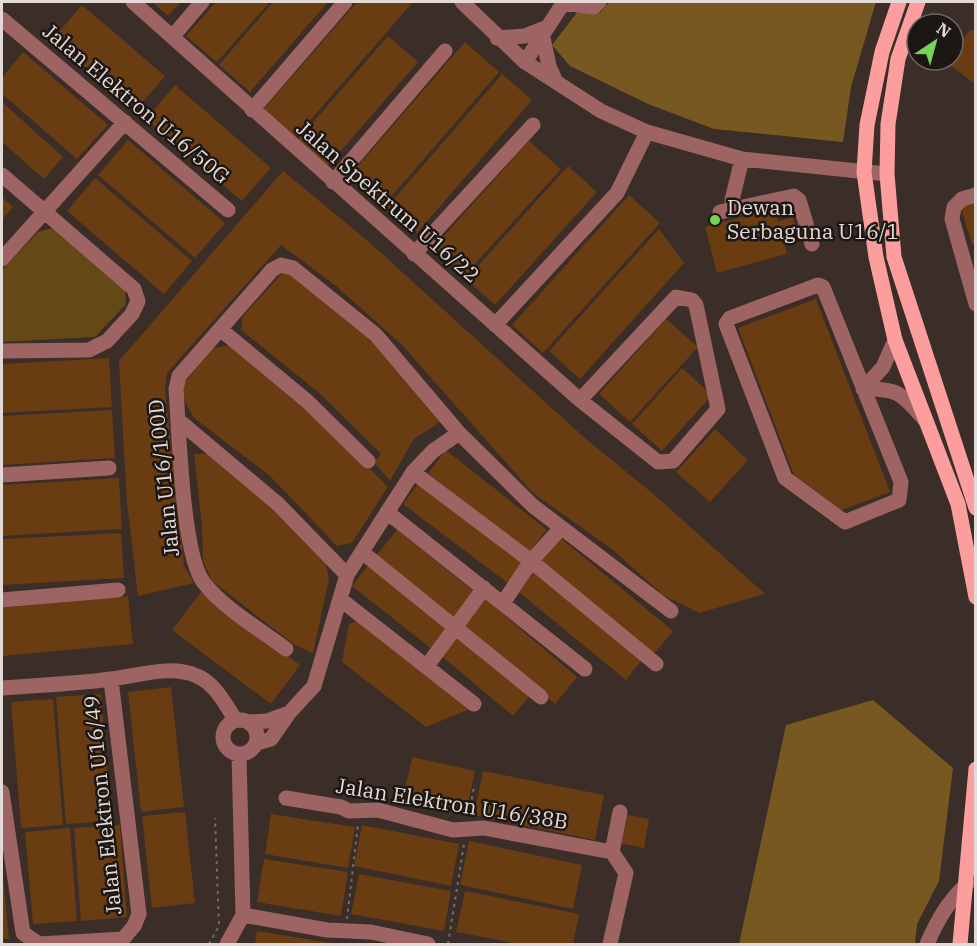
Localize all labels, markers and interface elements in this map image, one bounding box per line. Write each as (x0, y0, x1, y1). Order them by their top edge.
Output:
north arrow (905, 12, 965, 72)
street label: Jalan Elektron U16/50G (37, 17, 236, 190)
text: N (933, 18, 955, 42)
street label: Jalan Spektrum U16/22 (291, 114, 486, 289)
place label: Dewan Serbaguna U16/1 (727, 193, 899, 245)
marker: Dewan Serbaguna U16/1 (708, 213, 722, 227)
street label: Jalan U16/100D (141, 398, 185, 558)
street label: Jalan Elektron U16/49 (77, 694, 127, 916)
street label: Jalan Elektron U16/38B (334, 771, 570, 835)

